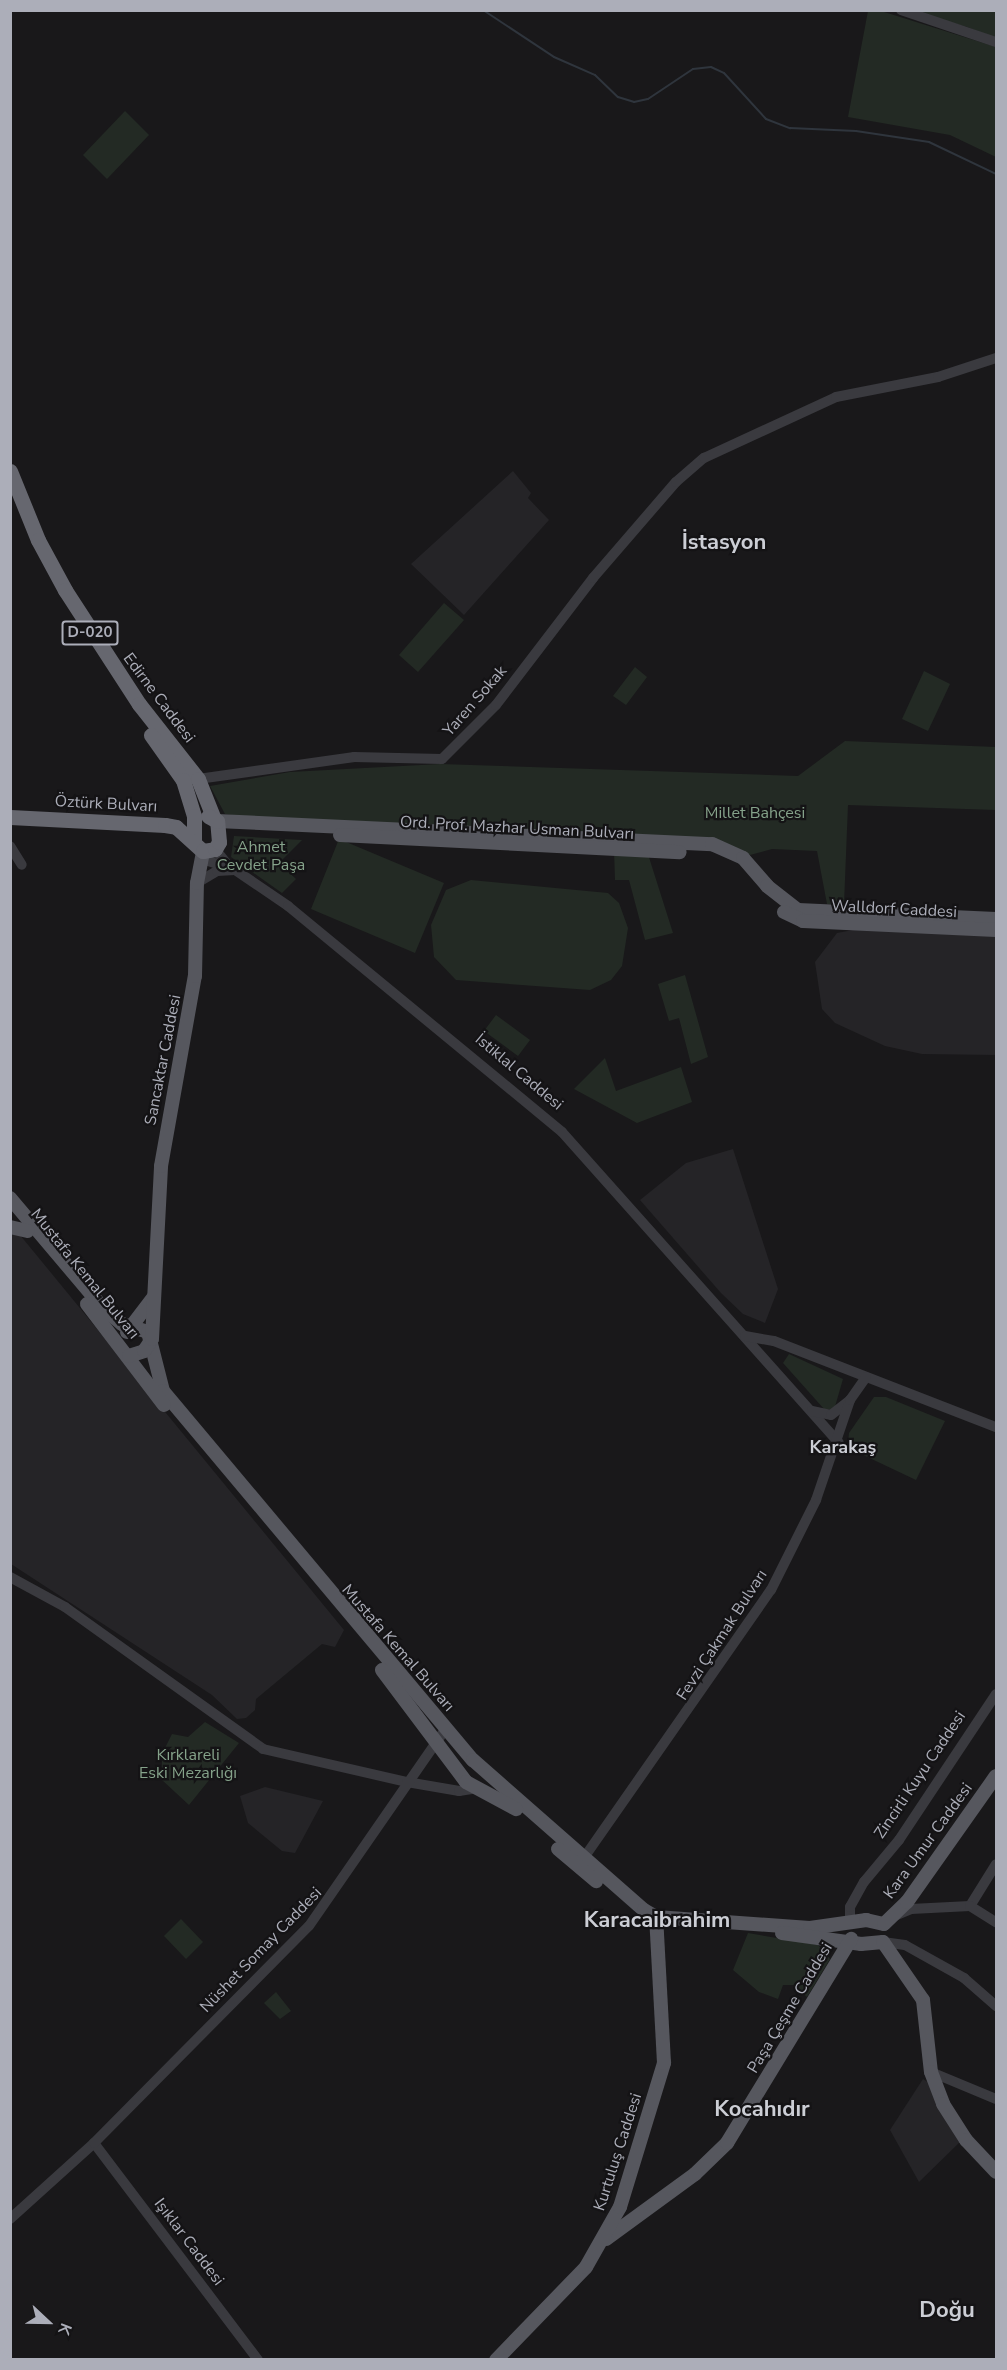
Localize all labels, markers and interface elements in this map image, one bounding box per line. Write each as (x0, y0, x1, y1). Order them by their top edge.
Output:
district label: İstasyon (682, 530, 766, 556)
road number: D-020 (62, 621, 118, 645)
street label: Edirne Caddesi (119, 649, 199, 747)
street label: Yaren Sokak (439, 662, 511, 740)
street label: Öztürk Bulvarı (54, 792, 158, 816)
park label: Millet Bahçesi (705, 803, 805, 823)
street label: Ord. Prof. Mazhar Usman Bulvarı (400, 812, 634, 844)
park label: Ahmet Cevdet Paşa (217, 837, 305, 875)
street label: Walldorf Caddesi (831, 896, 957, 922)
street label: Sancaktar Caddesi (141, 993, 185, 1127)
street label: İstiklal Caddesi (471, 1030, 567, 1114)
street label: Mustafa Kemal Bulvarı (27, 1205, 143, 1343)
district label: Karakaş (810, 1436, 876, 1458)
street label: Fevzi Çakmak Bulvarı (673, 1566, 771, 1704)
street label: Mustafa Kemal Bulvarı (338, 1581, 458, 1715)
street label: Zincirli Kuyu Caddesi (870, 1708, 970, 1842)
park label: Kırklareli Eski Mezarlığı (139, 1745, 237, 1783)
street label: Kara Umur Caddesi (880, 1779, 976, 1903)
street label: Nüshet Somay Caddesi (196, 1883, 326, 2017)
district label: Karacaibrahim (584, 1908, 730, 1934)
street label: Paşa Çeşme Caddesi (743, 1939, 837, 2077)
street label: Kurtuluş Caddesi (590, 2091, 646, 2213)
district label: Kocahıdır (714, 2097, 810, 2123)
street label: Işıklar Caddesi (150, 2195, 228, 2289)
north arrow (18, 2292, 78, 2352)
district label: Doğu (919, 2298, 975, 2324)
text: K (53, 2320, 77, 2338)

